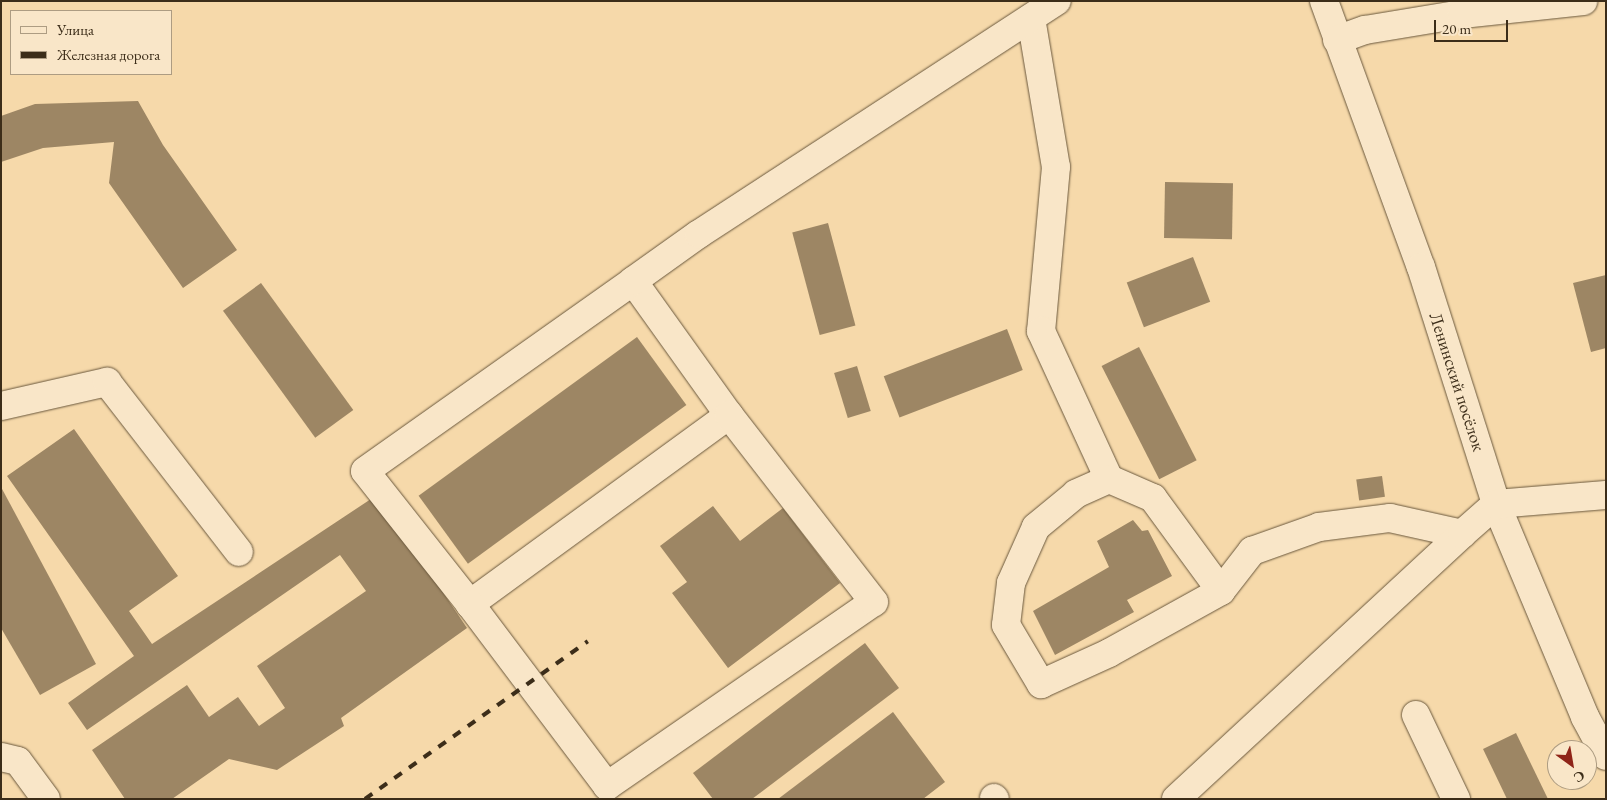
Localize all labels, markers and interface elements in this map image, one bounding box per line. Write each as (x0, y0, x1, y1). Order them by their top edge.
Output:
legend (10, 10, 172, 75)
scale bar (1437, 10, 1511, 42)
text: 20 m (1442, 19, 1471, 38)
text: Улица (57, 20, 94, 39)
text: Железная дорога (57, 45, 160, 64)
street label: Ленинский посёлок (1424, 310, 1490, 454)
north arrow (1547, 740, 1597, 790)
text: С (1570, 767, 1588, 787)

